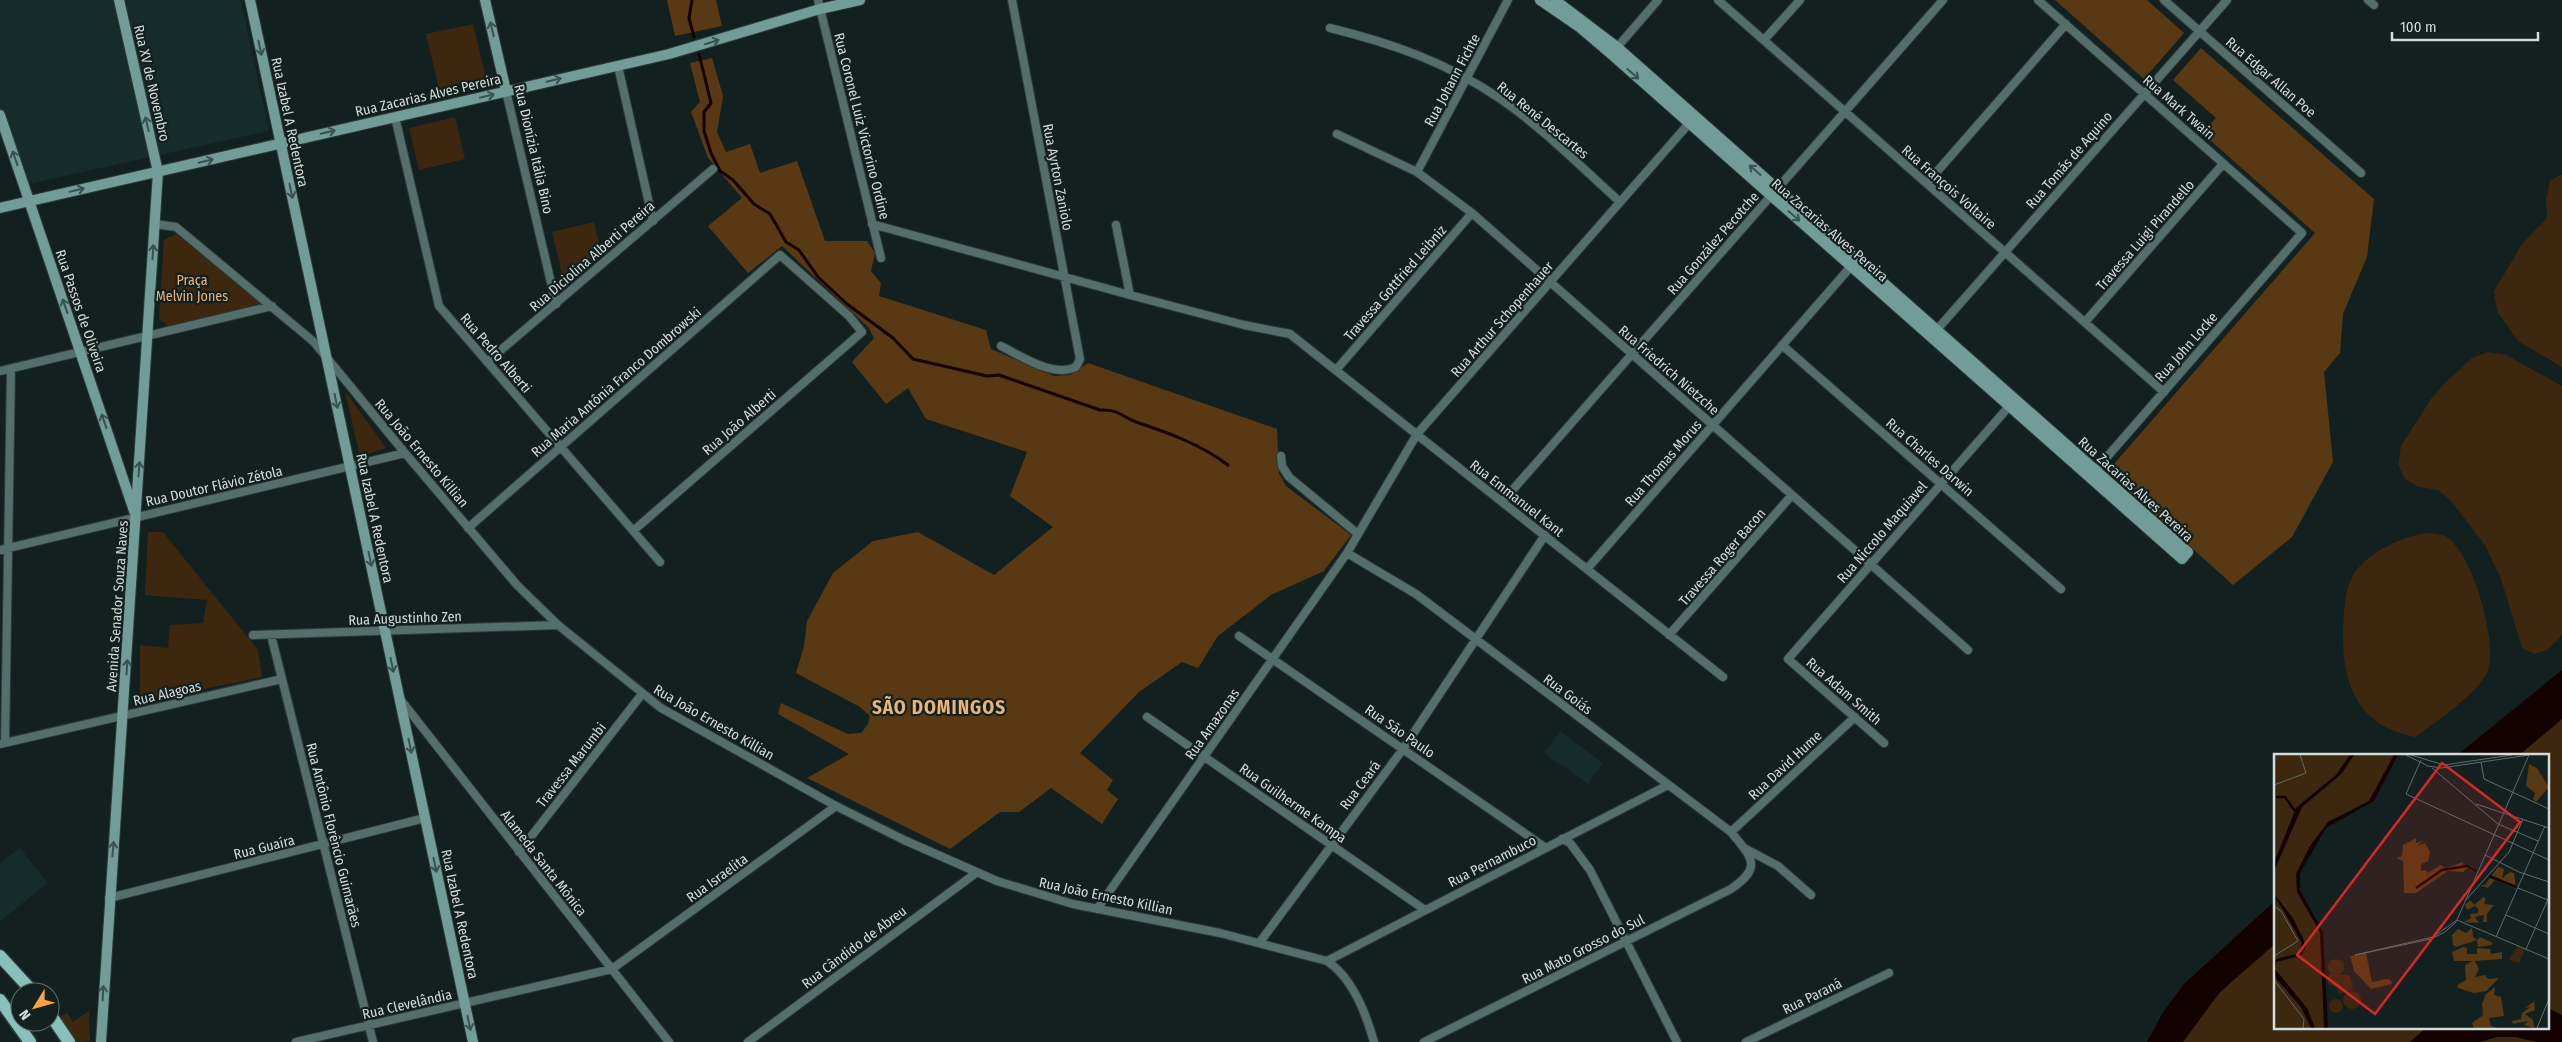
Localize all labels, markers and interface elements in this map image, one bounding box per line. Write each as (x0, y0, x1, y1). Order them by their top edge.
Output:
scale bar (2392, 10, 2538, 42)
text: 100 m (2400, 18, 2437, 36)
one-way arrow (487, 21, 496, 37)
street label: Rua XV de Novembro (130, 23, 173, 143)
street label: Rua Coronel Luiz Victorino Ordine (830, 31, 893, 221)
street label: Rua Johann Fichte (1421, 31, 1484, 129)
street label: Rua Edgar Allan Poe (2222, 34, 2319, 121)
one-way arrow (703, 36, 719, 46)
one-way arrow (256, 39, 265, 55)
street label: Rua Izabel A Redentora (267, 56, 312, 189)
one-way arrow (1626, 68, 1639, 80)
street label: Rua Zacarias Alves Pereira (354, 70, 503, 121)
street label: Rua Mark Twain (2139, 72, 2218, 143)
one-way arrow (546, 75, 562, 84)
street label: Rua René Descartes (1493, 78, 1592, 163)
street label: Rua Dionízia Itália Bino (510, 83, 557, 216)
one-way arrow (478, 91, 494, 100)
street label: Rua Tomás de Aquino (2023, 108, 2116, 212)
one-way arrow (142, 117, 152, 133)
street label: Rua Ayrton Zaniolo (1039, 122, 1076, 232)
one-way arrow (320, 127, 336, 136)
street label: Rua François Voltaire (1898, 142, 1999, 233)
one-way arrow (10, 151, 19, 166)
one-way arrow (197, 156, 213, 165)
one-way arrow (1749, 164, 1762, 176)
street label: Rua Zacarias Alves Pereira (1768, 175, 1892, 286)
street label: Travessa Luigi Pirandello (2093, 177, 2198, 294)
one-way arrow (287, 183, 296, 199)
one-way arrow (69, 185, 85, 195)
street label: Rua González Pecotche (1664, 188, 1763, 298)
street label: Rua Diciolina Alberti Pereira (526, 197, 658, 315)
one-way arrow (1787, 210, 1800, 221)
street label: Travessa Gottfried Leibniz (1341, 222, 1450, 344)
one-way arrow (148, 245, 158, 261)
street label: Rua Passos de Oliveira (52, 248, 110, 375)
street label: Rua Arthur Schopenhauer (1448, 258, 1557, 381)
park label: Praça Melvin Jones (156, 272, 228, 305)
one-way arrow (60, 299, 69, 314)
street label: Rua Maria Antônia Franco Dombrowski (528, 304, 705, 461)
street label: Rua John Locke (2151, 309, 2221, 386)
street label: Rua Pedro Alberti (456, 310, 535, 397)
street label: Rua Friedrich Nietzche (1615, 322, 1723, 419)
street label: Rua João Alberti (699, 386, 780, 459)
one-way arrow (331, 392, 341, 408)
street label: Rua João Ernesto Killian (371, 396, 472, 511)
one-way arrow (99, 414, 108, 430)
street label: Rua Charles Darwin (1882, 415, 1977, 500)
street label: Rua Thomas Morus (1621, 417, 1705, 510)
street label: Rua Zacarias Alves Pereira (2075, 433, 2197, 546)
street label: Rua Izabel A Redentora (352, 452, 397, 585)
street label: Rua Emmanuel Kant (1466, 456, 1567, 541)
one-way arrow (135, 461, 144, 477)
street label: Rua Doutor Flávio Zétola (144, 462, 284, 511)
street label: Rua Niccolo Maquiavel (1834, 478, 1931, 587)
street label: Travessa Roger Bacon (1676, 505, 1769, 609)
street label: Avenida Senador Souza Naves (103, 520, 132, 692)
one-way arrow (366, 551, 375, 567)
street label: Rua Augustinho Zen (348, 608, 462, 629)
street label: Rua Adam Smith (1803, 654, 1885, 729)
one-way arrow (388, 656, 397, 672)
one-way arrow (122, 659, 131, 675)
street label: Rua Goiás (1540, 671, 1595, 718)
street label: Rua Alagoas (132, 677, 203, 710)
street label: Rua João Ernesto Killian (650, 681, 777, 764)
street label: Rua Amazonas (1182, 685, 1243, 763)
district label: SÃO DOMINGOS (872, 695, 1006, 719)
street label: Rua São Paulo (1362, 701, 1438, 762)
street label: Travessa Marumbi (533, 720, 610, 811)
street label: Rua David Hume (1745, 727, 1825, 804)
one-way arrow (405, 738, 415, 754)
street label: Rua Antônio Florêncio Guimarães (302, 741, 365, 929)
inset map (2274, 754, 2550, 1030)
street label: Rua Ceará (1336, 757, 1384, 813)
street label: Rua Guilherme Kampa (1236, 760, 1350, 847)
street label: Alameda Santa Mônica (497, 807, 590, 920)
street label: Rua Guaíra (232, 832, 296, 863)
street label: Rua Pernambuco (1445, 832, 1539, 891)
one-way arrow (108, 841, 118, 857)
street label: Rua Izabel A Redentora (437, 848, 482, 981)
street label: Rua Israelita (683, 850, 751, 906)
one-way arrow (431, 857, 440, 873)
street label: Rua João Ernesto Killian (1037, 874, 1174, 919)
street label: Rua Cândido de Abreu (799, 902, 910, 992)
street label: Rua Mato Grosso do Sul (1519, 911, 1648, 988)
street label: Rua Paraná (1780, 975, 1845, 1018)
north arrow (10, 982, 60, 1032)
one-way arrow (99, 986, 108, 1002)
street label: Rua Clevelândia (361, 986, 454, 1023)
text: N (16, 1006, 34, 1023)
one-way arrow (464, 1014, 474, 1030)

